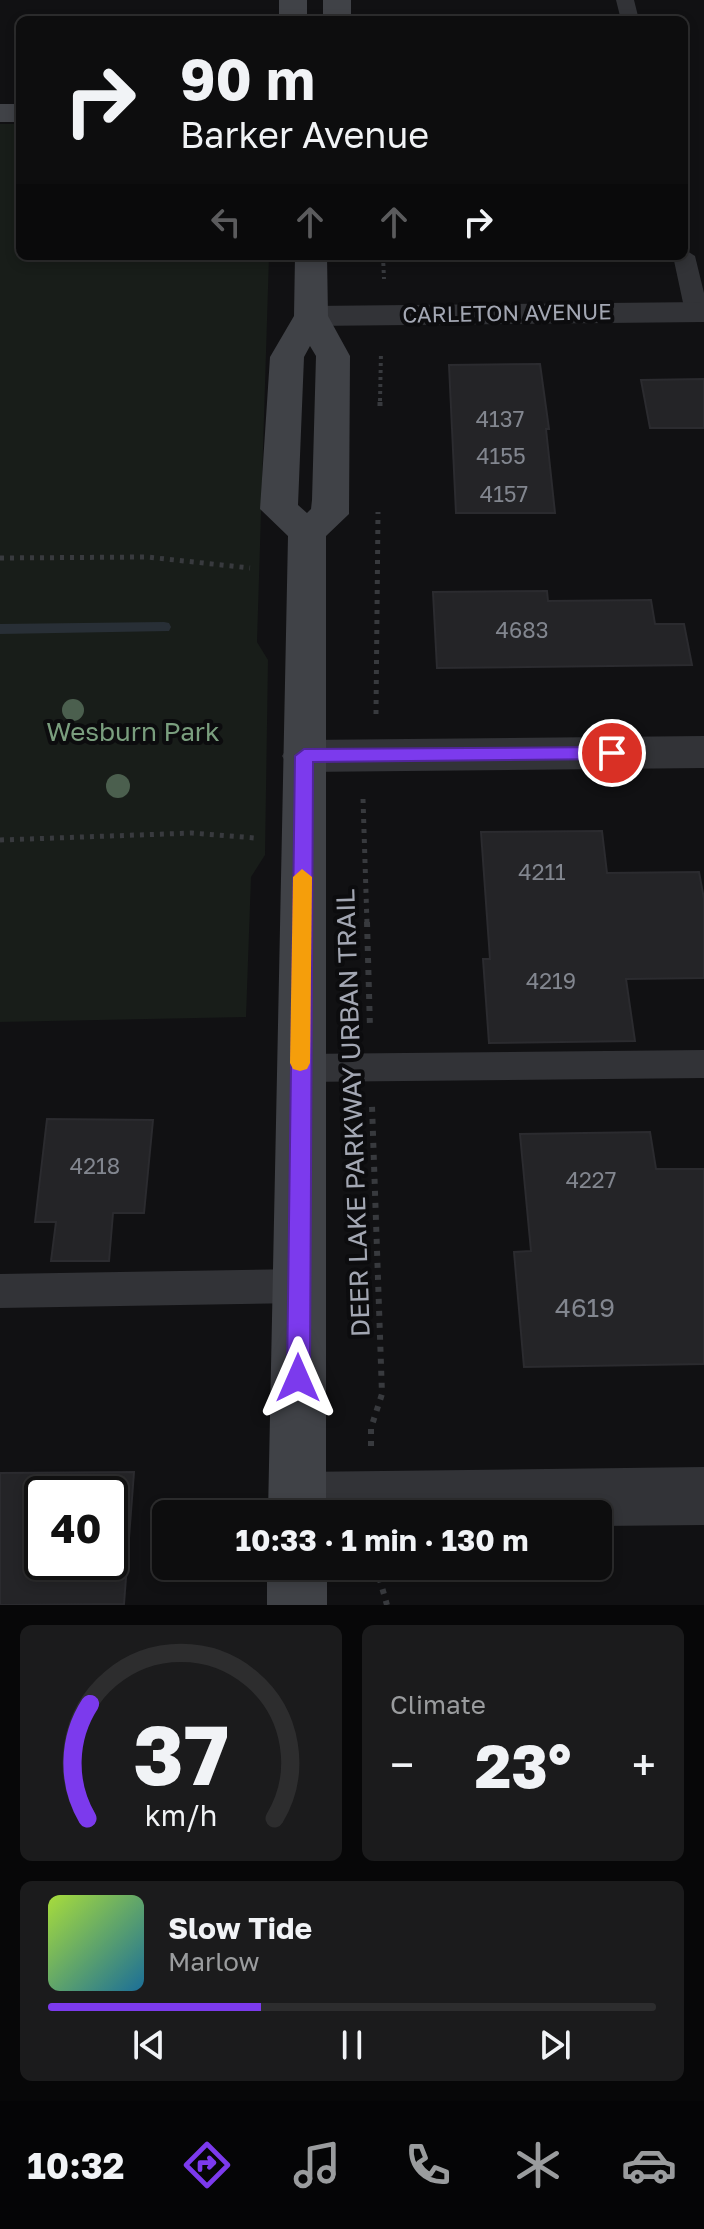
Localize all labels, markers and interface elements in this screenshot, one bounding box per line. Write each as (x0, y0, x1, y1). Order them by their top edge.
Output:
text: 90 m (180, 45, 315, 112)
icon: right (48, 48, 152, 152)
text: Barker Avenue (180, 113, 429, 156)
icon: left (204, 200, 248, 244)
icon: ahead (288, 200, 332, 244)
icon: ahead (372, 200, 416, 244)
icon: right (456, 200, 500, 244)
street label: CARLETON AVENUE (402, 297, 612, 328)
house number: 4137 (476, 405, 524, 432)
house number: 4155 (476, 442, 526, 469)
house number: 4157 (480, 480, 528, 507)
house number: 4683 (495, 616, 549, 643)
park label: Wesburn Park (46, 716, 220, 747)
pin (578, 719, 646, 787)
icon: arrive (590, 731, 634, 775)
house number: 4211 (518, 858, 566, 885)
street label: DEER LAKE PARKWAY URBAN TRAIL (329, 888, 376, 1338)
house number: 4219 (526, 967, 576, 994)
house number: 4218 (70, 1152, 120, 1179)
house number: 4227 (566, 1166, 616, 1193)
house number: 4619 (555, 1292, 615, 1323)
position arrow (256, 1336, 340, 1420)
speed limit sign: 40 (24, 1476, 128, 1580)
text: 10:33 · 1 min · 130 m (236, 1522, 528, 1558)
text: Climate (390, 1689, 486, 1720)
text: 37 (133, 1703, 229, 1803)
text: 23° (475, 1729, 571, 1801)
text: − (390, 1738, 414, 1791)
text: + (632, 1738, 656, 1791)
text: km/h (145, 1798, 217, 1832)
text: Slow Tide (168, 1910, 312, 1946)
text: Marlow (168, 1946, 260, 1977)
icon: previous (127, 2023, 171, 2067)
icon: pause (330, 2023, 374, 2067)
icon: next (533, 2023, 577, 2067)
icon: directions (179, 2137, 235, 2193)
icon: music (289, 2137, 345, 2193)
icon: phone (400, 2137, 456, 2193)
icon: climate (510, 2137, 566, 2193)
icon: car (621, 2137, 677, 2193)
text: 10:32 (27, 2144, 125, 2187)

